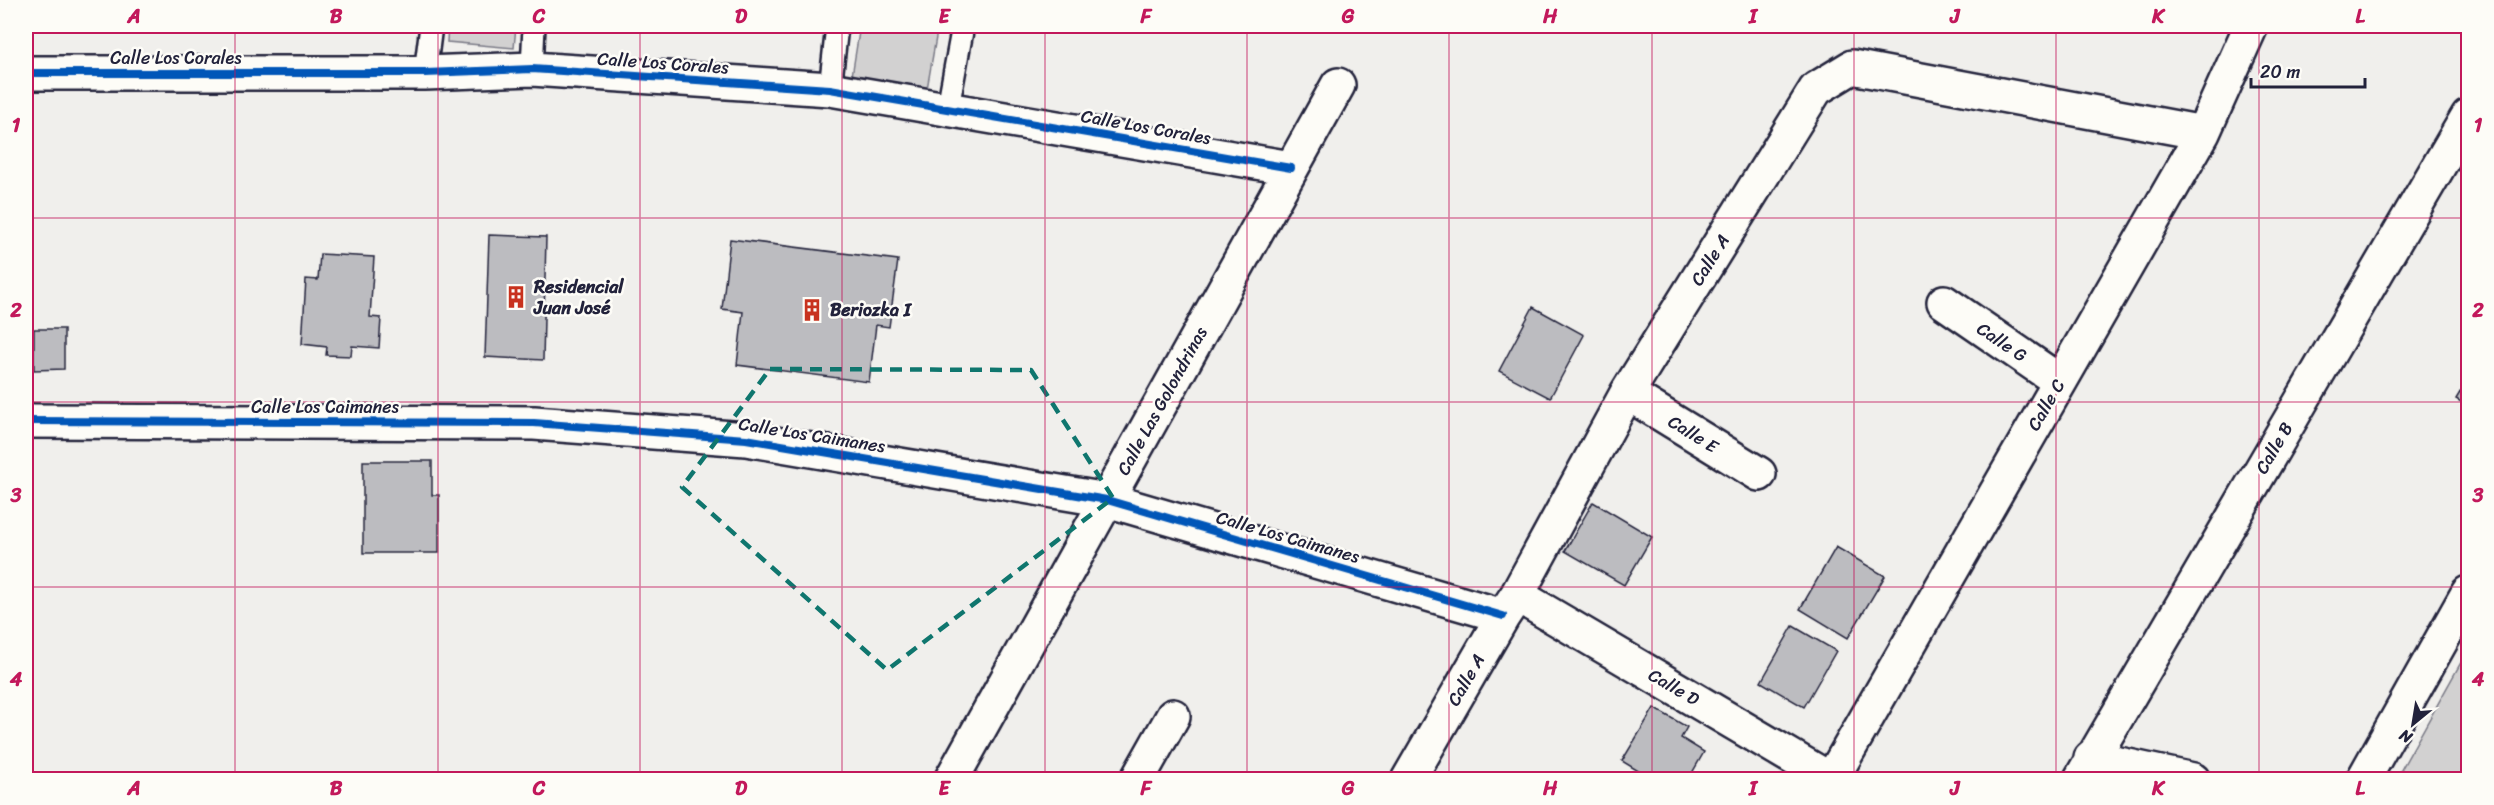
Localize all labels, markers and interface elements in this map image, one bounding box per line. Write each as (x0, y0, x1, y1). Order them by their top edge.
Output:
text: A (126, 0, 141, 34)
text: B (330, 0, 343, 34)
text: C (532, 0, 546, 34)
text: D (735, 0, 748, 34)
text: E (938, 0, 951, 34)
text: F (1140, 0, 1153, 34)
text: G (1341, 0, 1355, 34)
text: H (1542, 0, 1558, 34)
text: I (1748, 0, 1759, 34)
text: J (1949, 0, 1961, 34)
text: K (2151, 0, 2166, 34)
text: L (2355, 0, 2365, 34)
street label: Calle Los Corales (110, 42, 242, 74)
street label: Calle Los Corales (596, 42, 730, 84)
scale bar (2251, 51, 2365, 89)
text: 20 m (2260, 56, 2300, 88)
street label: Calle Los Corales (1079, 100, 1214, 154)
text: 1 (12, 108, 21, 143)
text: 1 (2474, 108, 2483, 143)
street label: Calle A (1682, 228, 1738, 292)
place label: Residencial Juan José (533, 271, 624, 324)
building icon: Residencial Juan José (503, 284, 529, 310)
text: 2 (9, 293, 22, 328)
text: 2 (2471, 293, 2484, 328)
place label: Beriozka I (830, 294, 913, 326)
building icon: Beriozka I (799, 297, 825, 323)
street label: Calle G (1970, 313, 2034, 371)
street label: Calle Las Golondrinas (1108, 320, 1217, 481)
street label: Calle C (2018, 373, 2074, 437)
street label: Calle Los Caimanes (251, 391, 399, 423)
street label: Calle E (1661, 406, 1725, 463)
street label: Calle Los Caimanes (737, 408, 888, 462)
street label: Calle B (2246, 416, 2302, 480)
text: 3 (10, 478, 22, 513)
text: 3 (2472, 478, 2484, 513)
street label: Calle Los Caimanes (1213, 501, 1364, 573)
street label: Calle A (1438, 648, 1494, 712)
street label: Calle D (1642, 659, 1706, 715)
text: 4 (9, 662, 23, 697)
text: 4 (2471, 662, 2485, 697)
north arrow (2383, 694, 2443, 754)
text: N (2393, 721, 2419, 752)
text: A (126, 771, 141, 805)
text: B (330, 771, 343, 805)
text: C (532, 771, 546, 805)
text: D (735, 771, 748, 805)
text: E (938, 771, 951, 805)
text: F (1140, 771, 1153, 805)
text: G (1341, 771, 1355, 805)
text: H (1542, 771, 1558, 805)
text: I (1748, 771, 1759, 805)
text: J (1949, 771, 1961, 805)
text: K (2151, 771, 2166, 805)
text: L (2355, 771, 2365, 805)

